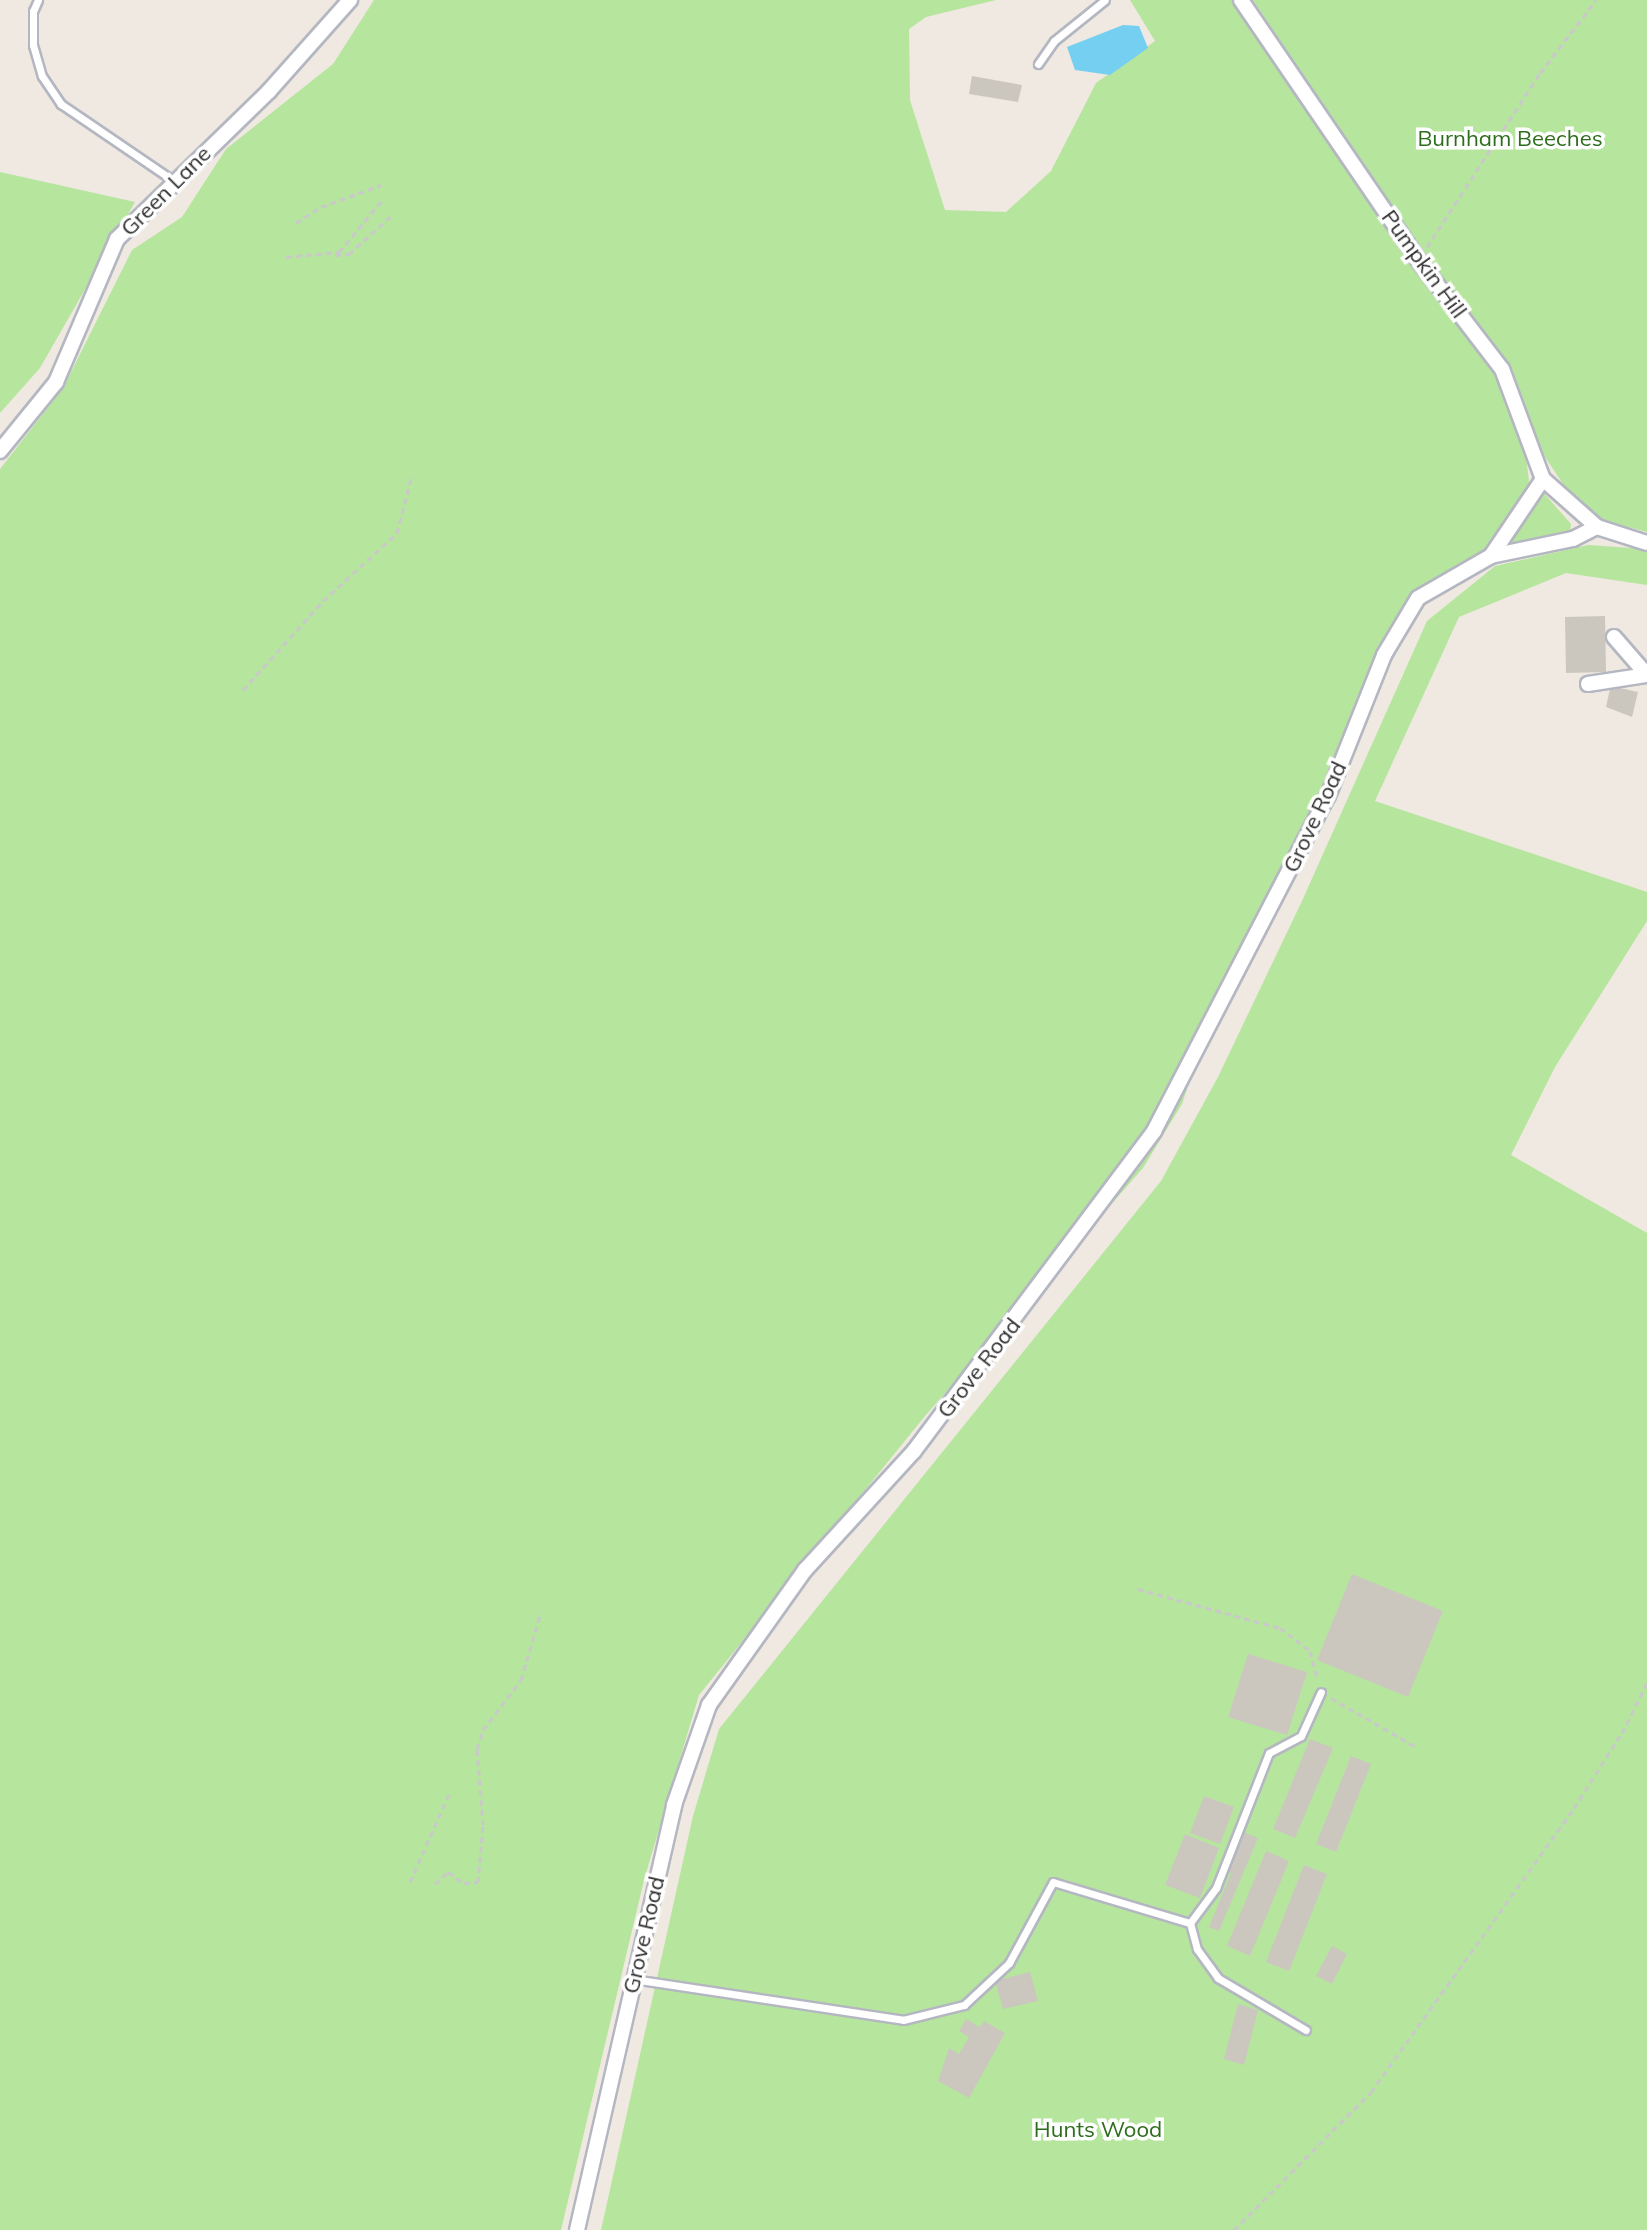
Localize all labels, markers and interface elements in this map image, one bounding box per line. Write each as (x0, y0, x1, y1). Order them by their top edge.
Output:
park label: Burnham Beeches (1417, 126, 1603, 152)
street label: Green Lane (115, 140, 217, 242)
street label: Pumpkin Hill (1376, 205, 1472, 323)
street label: Grove Road (1278, 757, 1352, 877)
street label: Grove Road (932, 1313, 1026, 1423)
street label: Grove Road (618, 1874, 670, 1996)
park label: Hunts Wood (1034, 2117, 1162, 2143)

